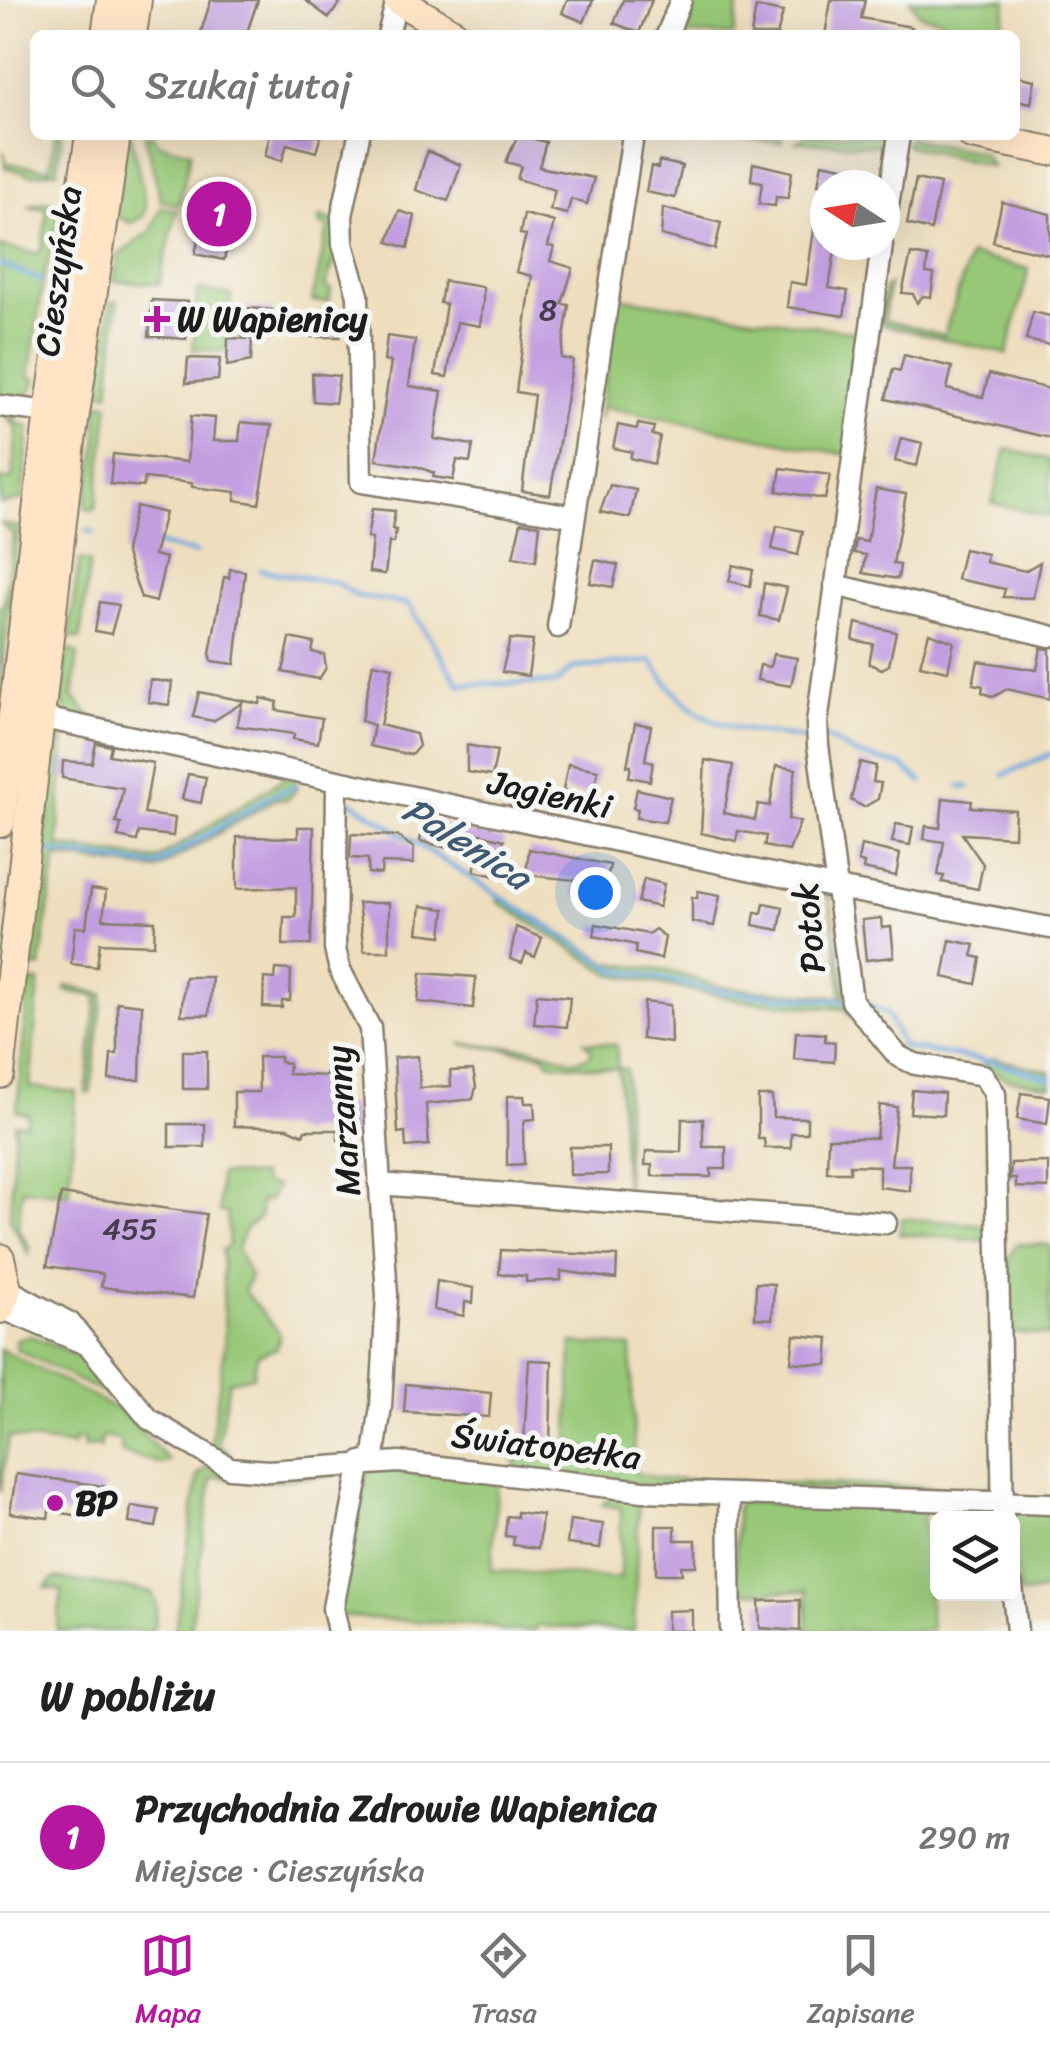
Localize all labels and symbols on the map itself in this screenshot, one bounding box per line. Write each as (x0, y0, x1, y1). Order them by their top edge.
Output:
north arrow (810, 170, 900, 260)
pin: 1 (186, 176, 252, 252)
street label: Cieszyńska (15, 182, 101, 360)
house number: 8 (539, 283, 557, 337)
place label: W Wapienicy (177, 288, 368, 350)
marker: W Wapienicy (146, 308, 168, 330)
street label: Jagienki (481, 750, 619, 838)
water label: Palenica (389, 778, 547, 911)
your location (570, 867, 621, 918)
street label: Potok (774, 880, 844, 976)
street label: Marzanny (307, 1043, 379, 1198)
house number: 455 (102, 1202, 158, 1256)
street label: Światopełka (448, 1404, 645, 1488)
place label: BP (75, 1472, 118, 1534)
marker: BP (44, 1492, 66, 1514)

